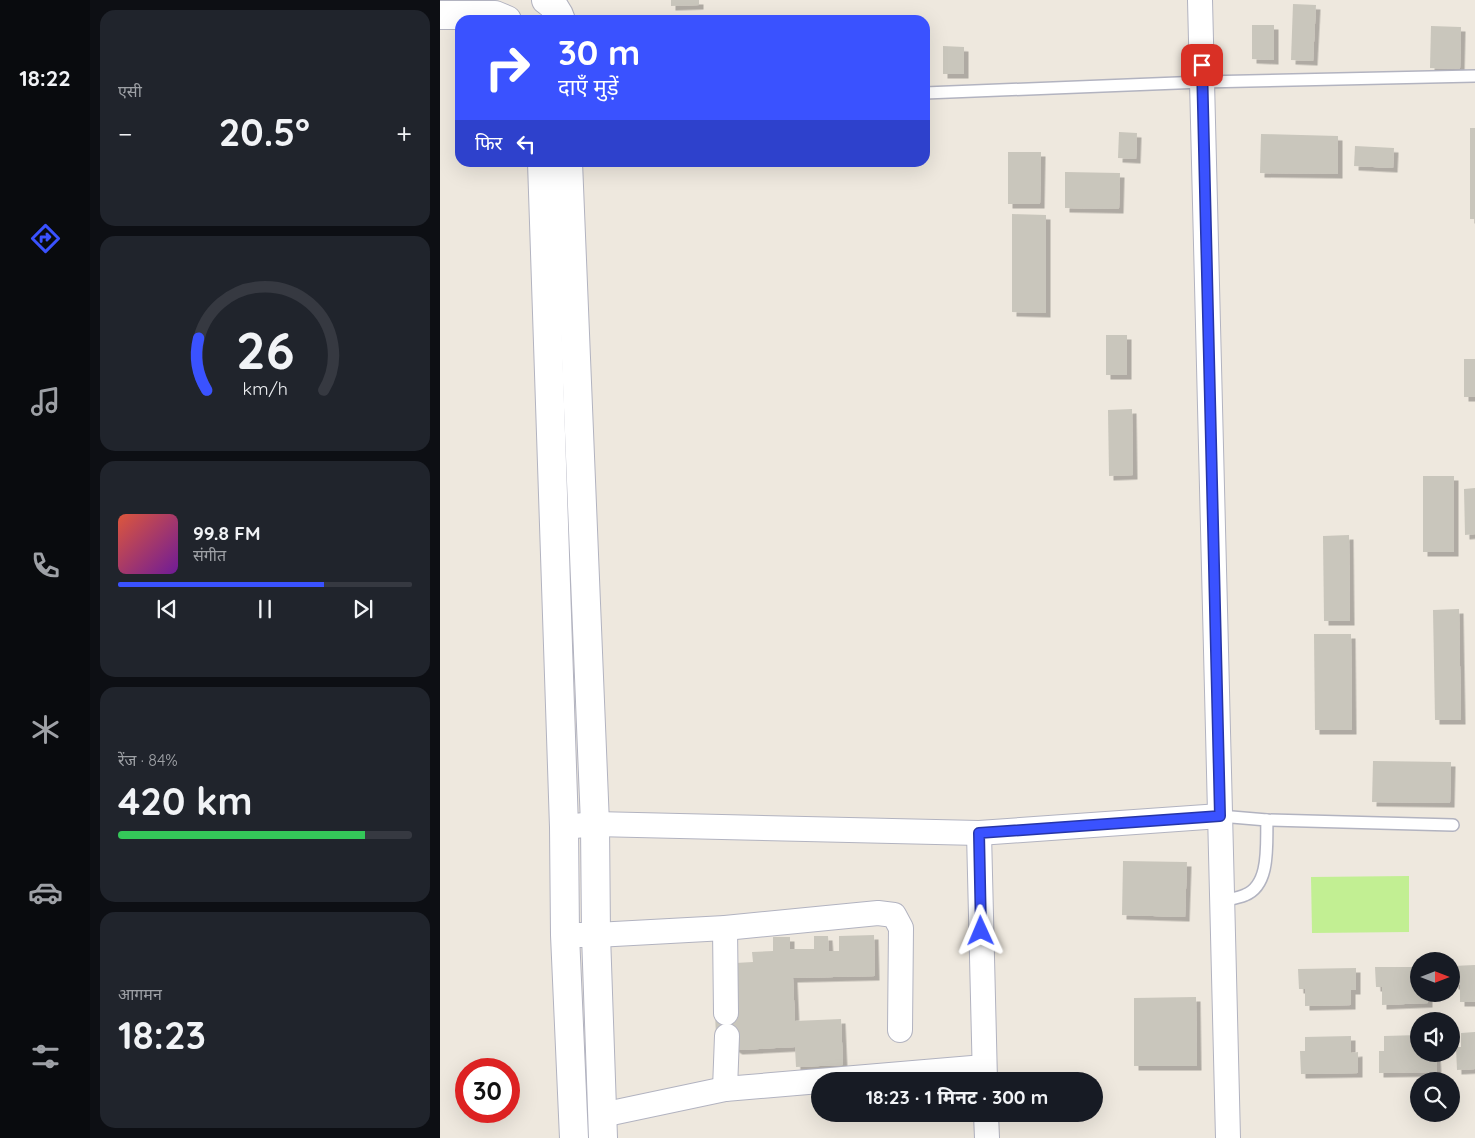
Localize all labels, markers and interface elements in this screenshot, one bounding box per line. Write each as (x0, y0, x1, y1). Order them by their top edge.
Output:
text: 30 m (558, 30, 640, 74)
icon: right (475, 35, 540, 100)
pin (1181, 44, 1223, 86)
icon: arrive (1188, 51, 1216, 79)
text: 18:22 (19, 64, 71, 92)
text: दाएँ मुड़ें (558, 73, 618, 101)
text: एसी (118, 81, 142, 101)
text: 20.5° (219, 108, 310, 156)
text: − (118, 116, 133, 151)
text: + (396, 116, 412, 151)
icon: left (512, 130, 540, 158)
text: फिर (475, 131, 502, 155)
icon: directions (28, 221, 63, 256)
text: 26 (236, 317, 294, 382)
text: km/h (242, 377, 288, 399)
icon: music (28, 384, 63, 419)
text: 99.8 FM (193, 521, 261, 545)
text: संगीत (193, 545, 226, 565)
icon: phone (28, 548, 63, 583)
icon: previous (153, 595, 181, 623)
icon: pause (251, 595, 279, 623)
icon: next (349, 595, 377, 623)
icon: climate (28, 712, 63, 747)
text: रेंज · 84% (118, 750, 178, 770)
text: 420 km (118, 777, 253, 825)
icon: car (28, 875, 63, 910)
position arrow (954, 904, 1006, 956)
north arrow (1410, 952, 1460, 1002)
map controls (1410, 952, 1460, 1122)
text: आगमन (118, 984, 162, 1004)
text: 18:23 (118, 1011, 206, 1059)
button: sound (1410, 1012, 1460, 1062)
icon: filters (28, 1039, 63, 1074)
speed limit sign: 30 (455, 1058, 520, 1123)
button: search (1410, 1072, 1460, 1122)
text: 18:23 · 1 मिनट · 300 m (866, 1085, 1048, 1109)

